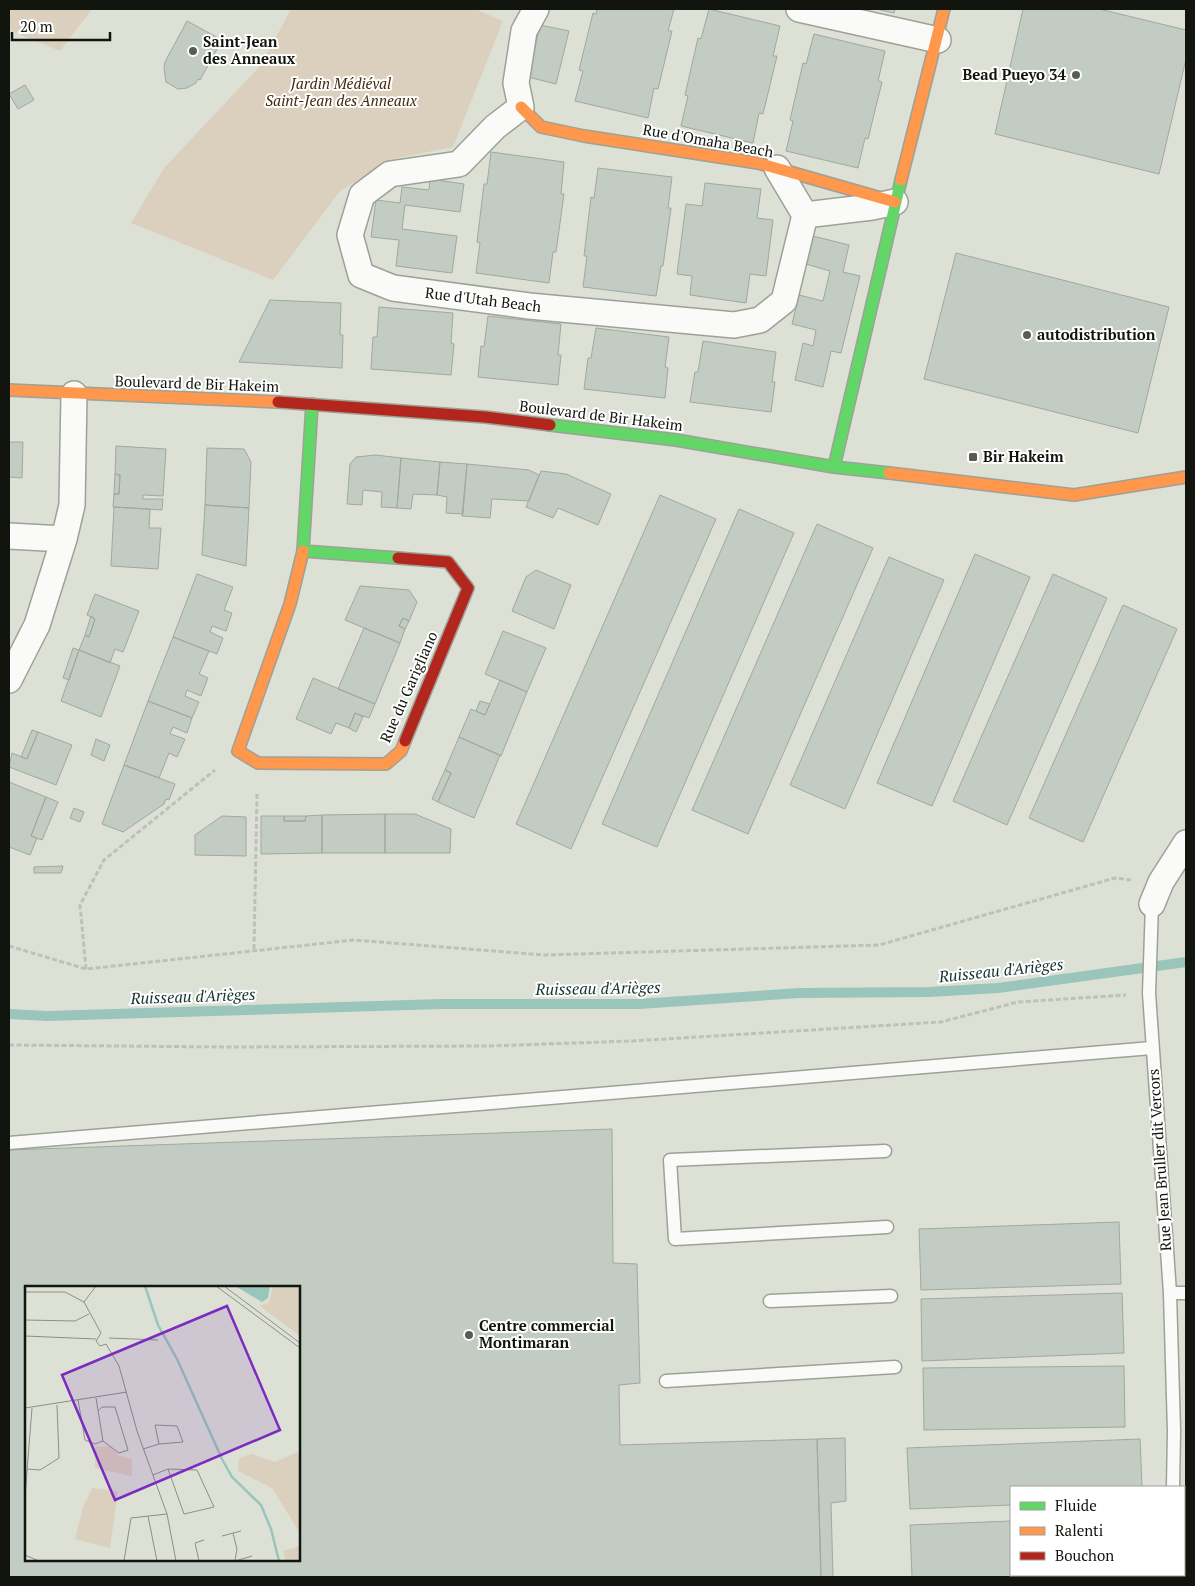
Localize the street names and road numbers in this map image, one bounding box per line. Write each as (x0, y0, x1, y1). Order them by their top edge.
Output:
street label: Rue d'Omaha Beach (641, 119, 775, 161)
street label: Rue d'Utah Beach (424, 282, 543, 316)
street label: Boulevard de Bir Hakeim (114, 370, 280, 396)
street label: Boulevard de Bir Hakeim (518, 395, 684, 435)
street label: Rue du Garigliano (375, 628, 442, 745)
street label: Rue Jean Bruller dit Vercors (1143, 1068, 1175, 1252)

